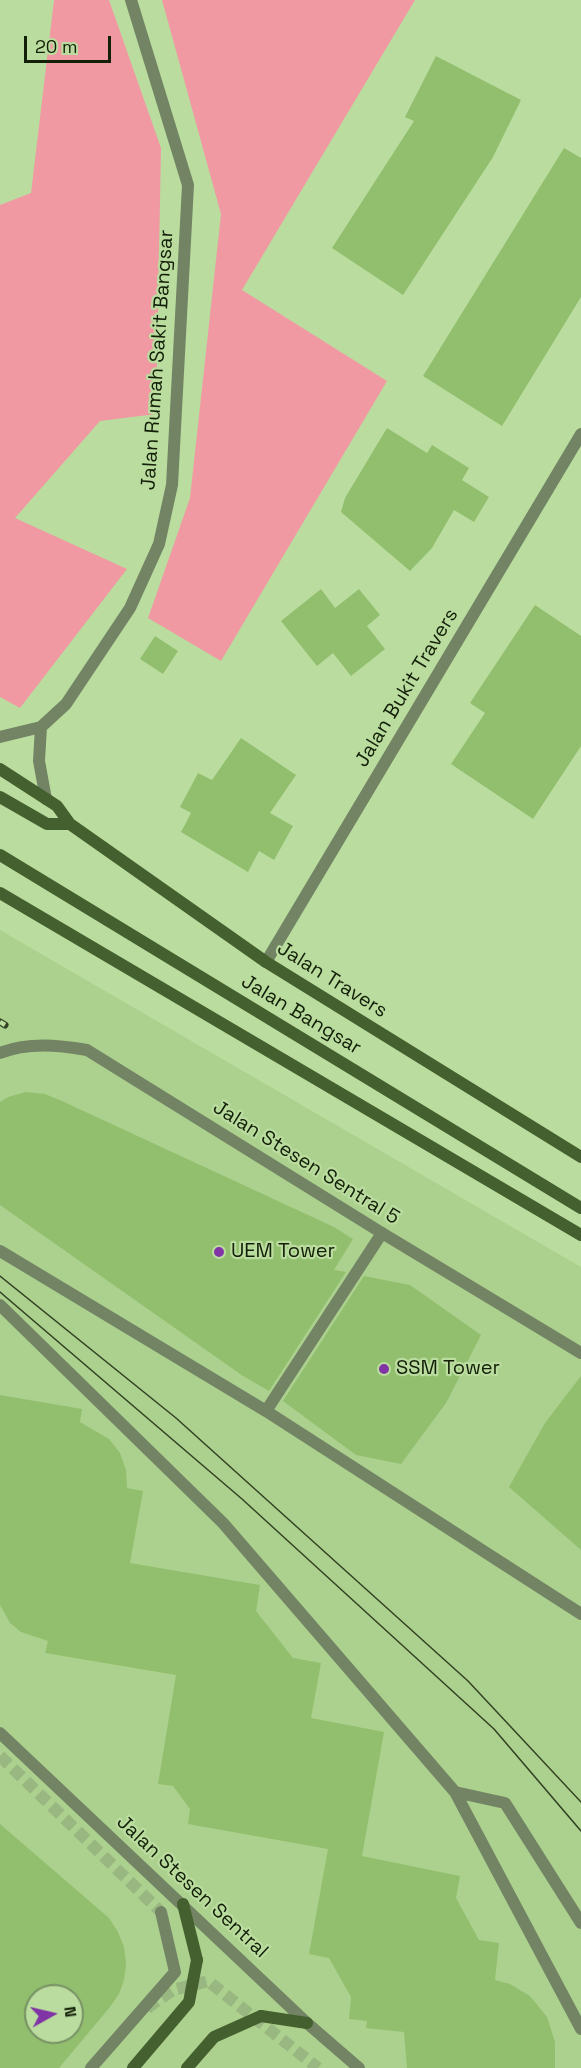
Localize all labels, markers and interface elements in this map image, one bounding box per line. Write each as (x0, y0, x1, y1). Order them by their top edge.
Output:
scale bar (27, 24, 114, 62)
text: 20 m (35, 35, 78, 58)
street label: Jalan Rumah Sakit Bangsar (137, 229, 179, 491)
street label: Jalan Bukit Travers (350, 604, 464, 772)
street label: Jalan Travers (273, 937, 391, 1023)
street label: Jalan Bangsar (237, 970, 365, 1060)
street label: Jalan Stesen Sentral 5 (208, 1096, 404, 1230)
place label: UEM Tower (231, 1240, 335, 1264)
marker: UEM Tower (212, 1245, 226, 1259)
place label: SSM Tower (396, 1357, 500, 1381)
marker: SSM Tower (377, 1362, 391, 1376)
street label: Jalan Stesen Sentral (111, 1811, 273, 1963)
north arrow (24, 1984, 84, 2044)
text: N (59, 2005, 81, 2018)

